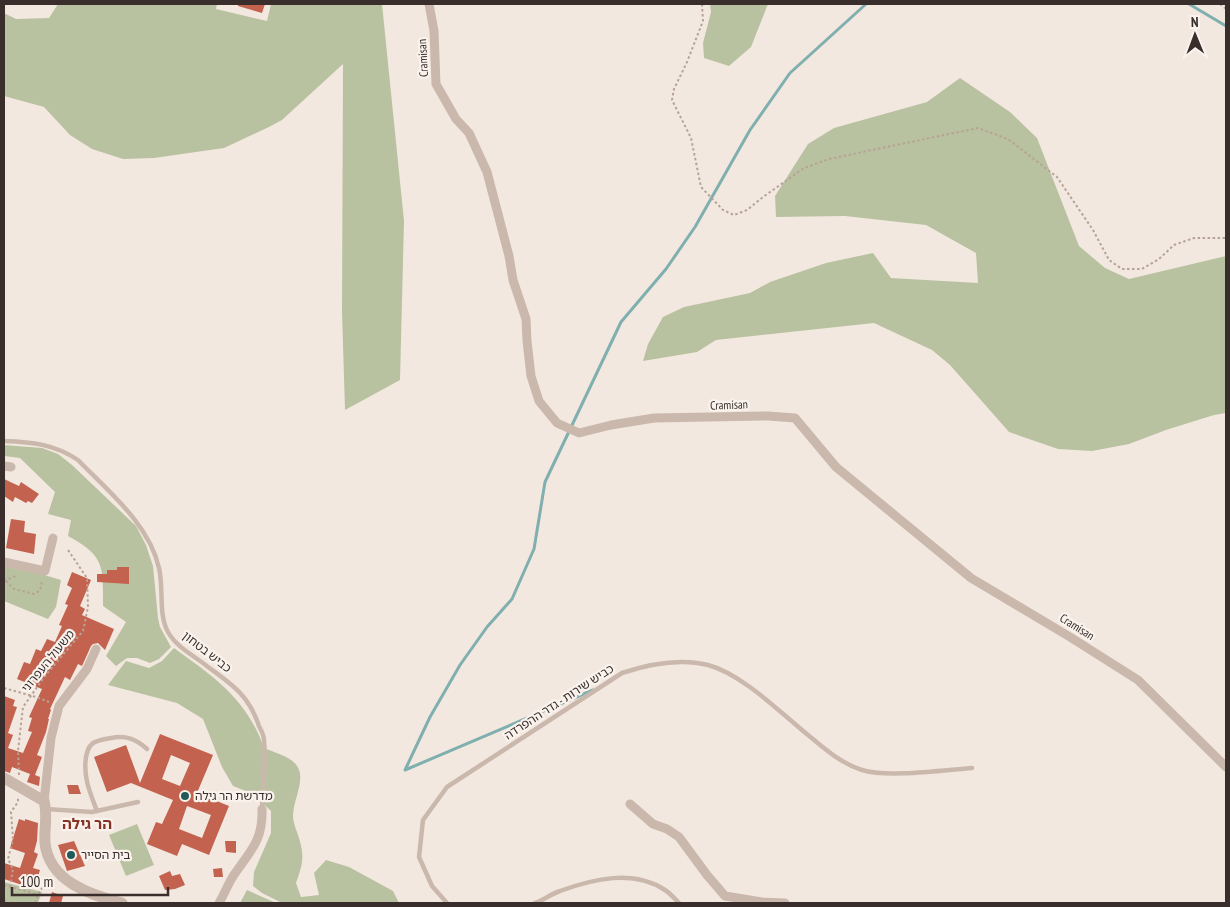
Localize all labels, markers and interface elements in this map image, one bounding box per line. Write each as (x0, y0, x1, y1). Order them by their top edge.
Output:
north arrow (1170, 10, 1220, 60)
text: N (1191, 13, 1199, 31)
street label: Cramisan (414, 39, 431, 77)
street label: Cramisan (710, 396, 748, 413)
street label: Cramisan (1057, 610, 1097, 643)
street label: משעול העפרוני (18, 626, 77, 695)
street label: כביש בטחון (180, 628, 235, 675)
street label: כביש שירות - גדר ההפרדה (501, 661, 616, 743)
place label: מדרשת הר גילה (195, 788, 273, 803)
marker: מדרשת הר גילה (179, 790, 191, 802)
district label: הר גילה (62, 814, 112, 833)
place label: בית הסייר (81, 847, 130, 862)
marker: בית הסייר (65, 849, 77, 861)
scale bar (12, 864, 169, 896)
text: 100 m (20, 872, 53, 891)

